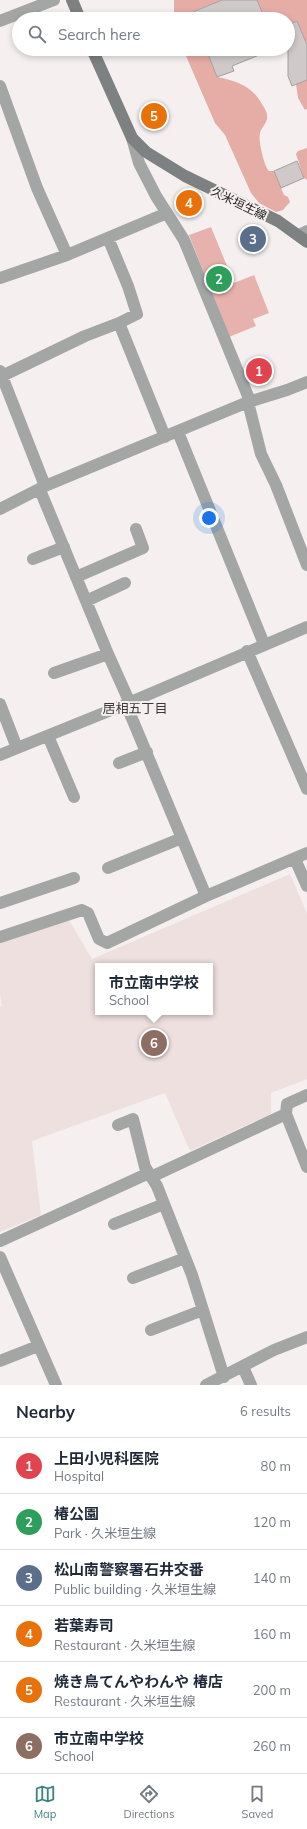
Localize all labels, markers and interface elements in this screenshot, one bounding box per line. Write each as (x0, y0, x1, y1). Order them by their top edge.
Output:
search box (12, 12, 295, 56)
icon: search (26, 23, 48, 45)
text: Search here (58, 25, 140, 44)
pin: 5 (141, 101, 167, 131)
street label: 久米垣生線 (209, 183, 269, 223)
pin: 4 (176, 188, 202, 218)
pin: 3 (240, 224, 266, 254)
pin: 2 (206, 264, 232, 294)
pin: 1 (246, 356, 272, 386)
your location (199, 508, 219, 528)
district label: 居相五丁目 (102, 700, 168, 716)
popup (95, 963, 213, 1015)
text: 市立南中学校 (109, 973, 199, 992)
text: School (109, 992, 149, 1008)
pin: 6 (141, 1028, 167, 1058)
text: Nearby (16, 1401, 75, 1422)
text: 6 results (240, 1403, 291, 1419)
text: 上田小児科医院 (54, 1449, 159, 1468)
text: 1 (25, 1458, 33, 1474)
text: 80 m (261, 1458, 291, 1474)
text: Hospital (54, 1468, 104, 1484)
text: 椿公園 (54, 1504, 99, 1523)
text: 2 (25, 1514, 33, 1530)
text: 120 m (253, 1514, 291, 1530)
text: Park · 久米垣生線 (54, 1525, 156, 1541)
text: 松山南警察署石井交番 (54, 1560, 204, 1579)
text: 3 (25, 1570, 33, 1586)
text: 140 m (253, 1570, 291, 1586)
text: Public building · 久米垣生線 (54, 1581, 216, 1597)
text: 若葉寿司 (54, 1616, 114, 1635)
text: 4 (25, 1626, 33, 1642)
text: 160 m (253, 1626, 291, 1642)
text: Restaurant · 久米垣生線 (54, 1637, 196, 1653)
text: 焼き鳥てんやわんや 椿店 (54, 1672, 223, 1691)
text: 5 (25, 1682, 33, 1698)
text: 200 m (253, 1682, 291, 1698)
text: Restaurant · 久米垣生線 (54, 1693, 196, 1709)
text: 市立南中学校 (54, 1729, 144, 1748)
text: 6 (25, 1738, 33, 1754)
text: 260 m (253, 1738, 291, 1754)
text: School (54, 1748, 94, 1764)
tab: Map (34, 1783, 56, 1821)
tab: Directions (124, 1783, 174, 1821)
tab: Saved (242, 1783, 273, 1821)

